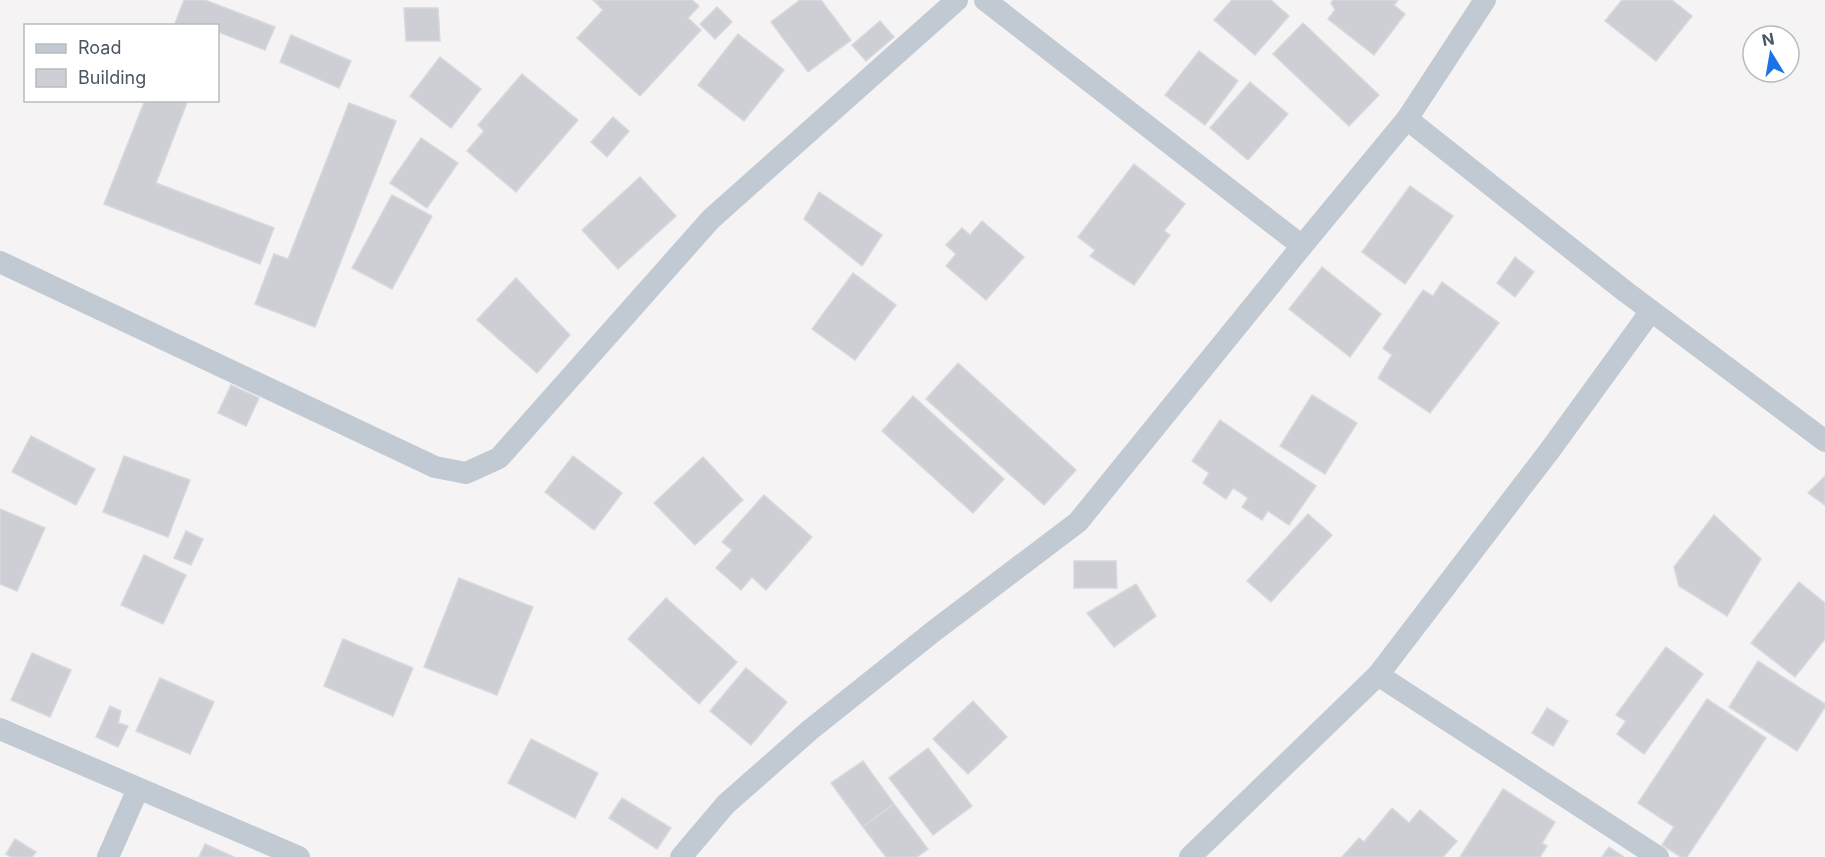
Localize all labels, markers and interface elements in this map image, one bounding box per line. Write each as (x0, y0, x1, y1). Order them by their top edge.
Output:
legend (24, 24, 219, 102)
north arrow (1741, 24, 1801, 84)
text: N (1760, 28, 1776, 50)
text: Road (78, 37, 121, 58)
text: Building (78, 67, 146, 88)

